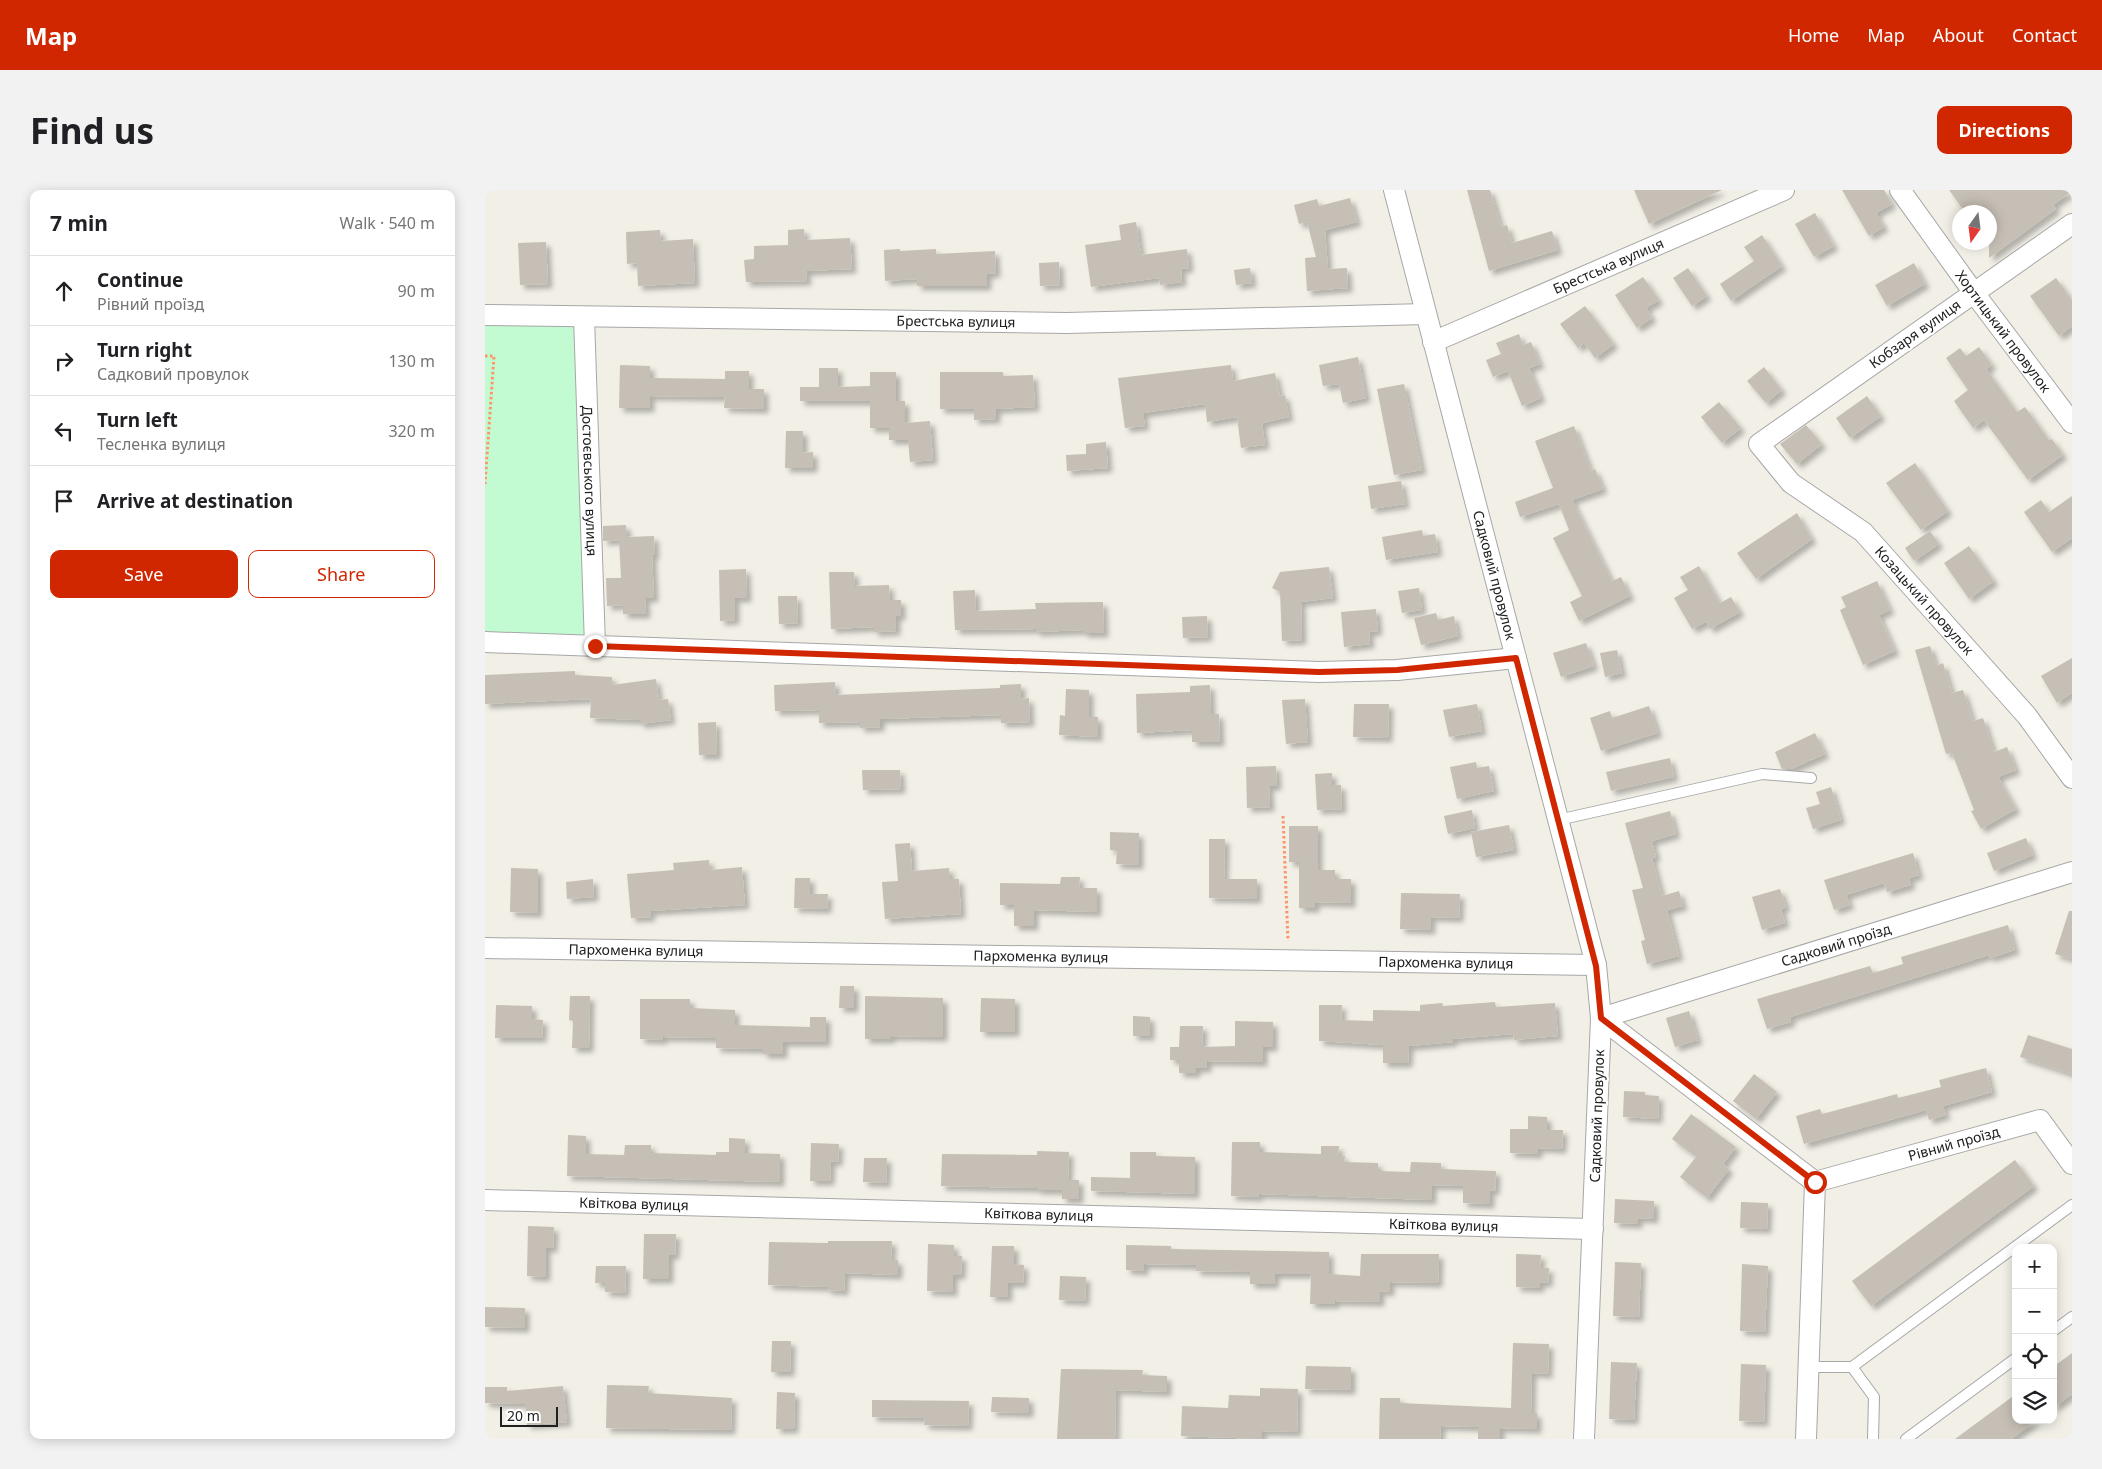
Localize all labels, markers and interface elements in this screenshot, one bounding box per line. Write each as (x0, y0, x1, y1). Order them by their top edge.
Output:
text: Map (25, 19, 77, 52)
text: Home (1788, 23, 1839, 47)
text: Map (1867, 23, 1905, 47)
text: About (1933, 23, 1984, 47)
text: Contact (2012, 23, 2077, 47)
button: Directions (1937, 106, 2072, 154)
text: Find us (30, 107, 154, 154)
north arrow (1952, 205, 1997, 250)
text: 7 min (50, 209, 108, 237)
text: Walk · 540 m (340, 212, 435, 234)
street label: Брестська вулиця (1550, 233, 1666, 298)
street label: Хортицький провулок (1952, 266, 2056, 396)
text: Continue (97, 267, 183, 293)
icon: ahead (50, 277, 78, 305)
text: 90 m (398, 280, 435, 302)
text: Рівний проїзд (97, 293, 204, 315)
street label: Кобзаря вулиця (1865, 295, 1964, 372)
street label: Брестська вулиця (896, 311, 1016, 331)
text: Turn right (97, 337, 192, 363)
icon: right (50, 347, 78, 375)
text: 130 m (388, 350, 435, 372)
text: Садковий провулок (97, 363, 249, 385)
street label: Достоєвського вулиця (578, 405, 602, 557)
text: Turn left (97, 407, 178, 433)
icon: left (50, 417, 78, 445)
text: 320 m (388, 420, 435, 442)
text: Тесленка вулиця (97, 433, 226, 455)
icon: arrive (50, 487, 78, 515)
text: Arrive at destination (97, 488, 293, 514)
street label: Садковий провулок (1469, 508, 1521, 642)
street label: Козацький провулок (1871, 542, 1978, 659)
button: Save (50, 550, 238, 598)
button: Share (248, 550, 435, 598)
route end (584, 635, 607, 658)
street label: Садковий проїзд (1779, 919, 1894, 971)
street label: Пархоменка вулиця (568, 939, 704, 960)
street label: Пархоменка вулиця (973, 945, 1109, 967)
street label: Пархоменка вулиця (1378, 952, 1514, 973)
street label: Садковий провулок (1585, 1049, 1608, 1183)
street label: Рівний проїзд (1906, 1121, 2002, 1165)
route start (1804, 1171, 1827, 1194)
street label: Квіткова вулиця (579, 1192, 689, 1214)
street label: Квіткова вулиця (984, 1203, 1094, 1225)
street label: Квіткова вулиця (1389, 1214, 1499, 1236)
map controls (2012, 1244, 2057, 1424)
button: + (2012, 1244, 2057, 1289)
button: − (2012, 1289, 2057, 1334)
button: locate (2012, 1334, 2057, 1379)
button: layers (2012, 1379, 2057, 1424)
scale bar (500, 1404, 557, 1427)
text: 20 m (507, 1406, 540, 1425)

